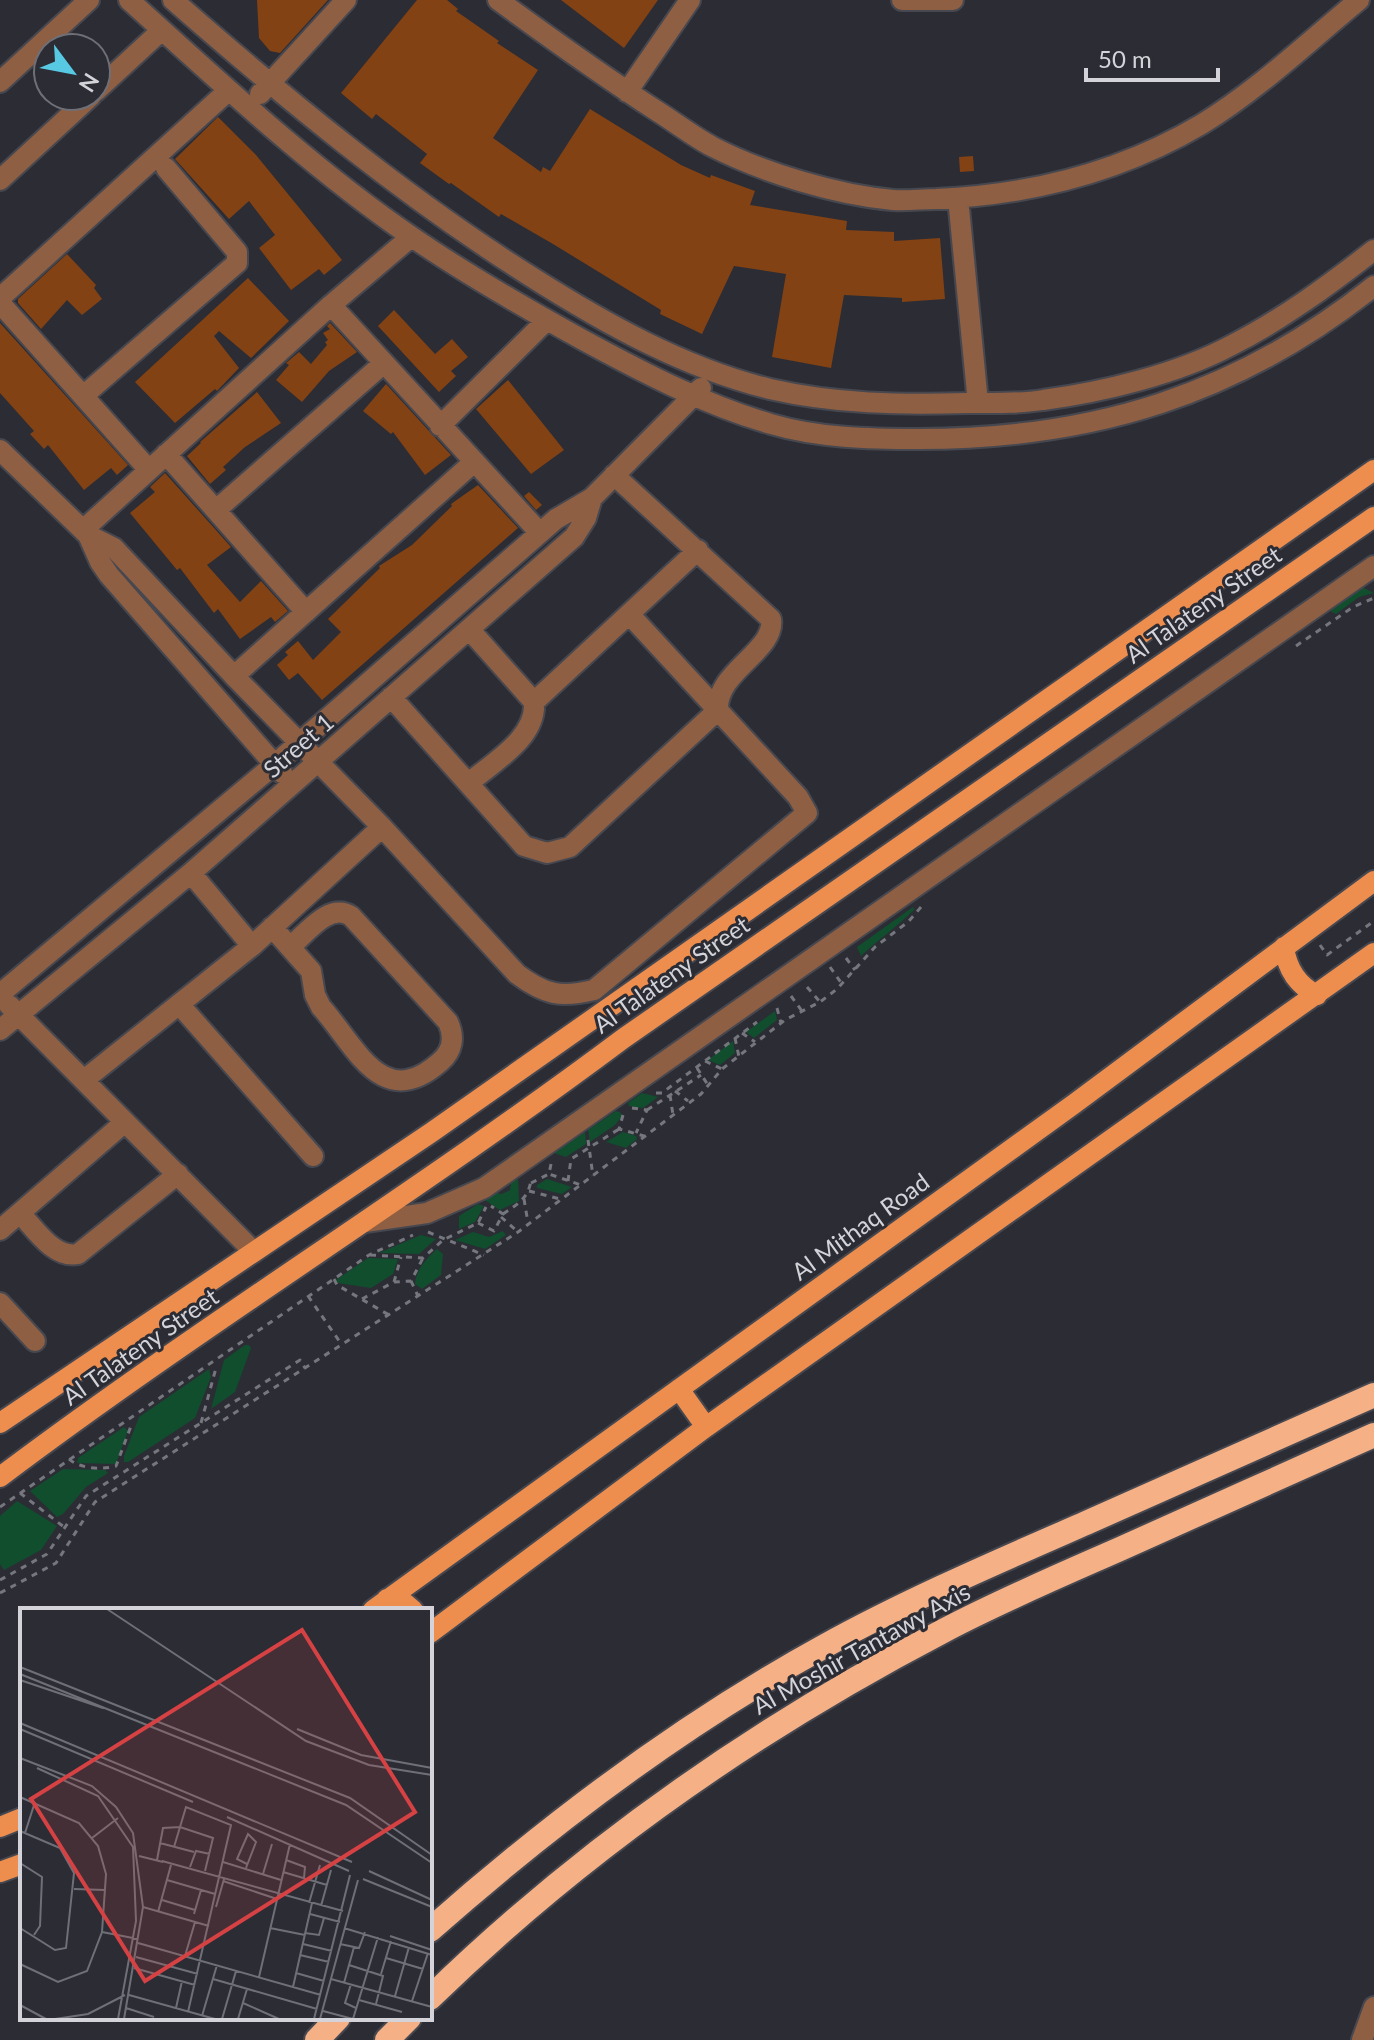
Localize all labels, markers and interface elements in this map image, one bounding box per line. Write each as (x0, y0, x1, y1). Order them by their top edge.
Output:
north arrow (32, 32, 112, 112)
scale bar (1086, 32, 1218, 82)
text: 50 m (1098, 44, 1152, 73)
text: N (73, 69, 105, 97)
street label: Al Talateny Street (1120, 539, 1287, 669)
street label: Street 1 (257, 707, 339, 783)
street label: Al Talateny Street (588, 909, 755, 1039)
street label: Al Mithaq Road (786, 1166, 934, 1286)
street label: Al Talateny Street (57, 1281, 224, 1411)
street label: Al Moshir Tantawy Axis (747, 1576, 975, 1720)
inset map (20, 1608, 432, 2020)

